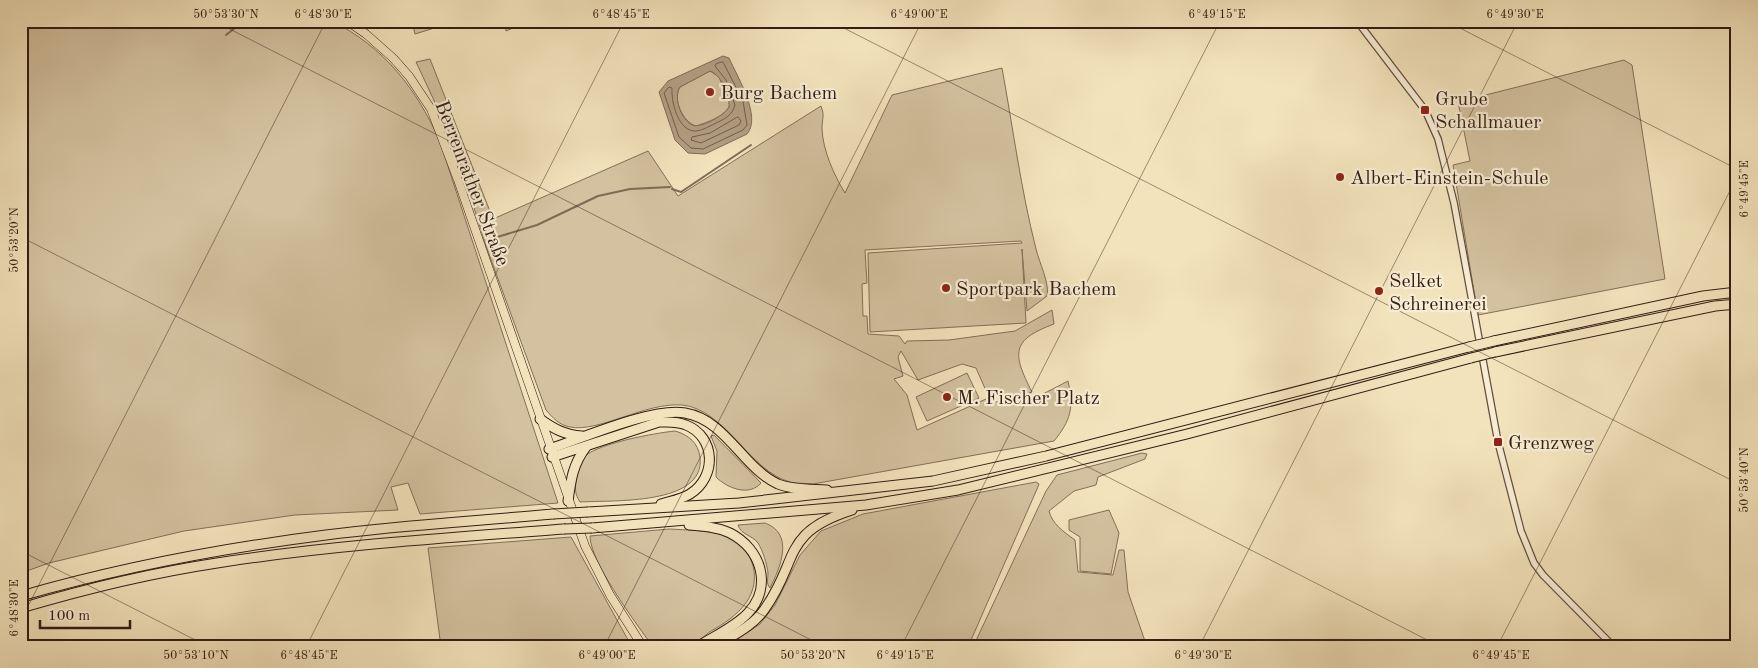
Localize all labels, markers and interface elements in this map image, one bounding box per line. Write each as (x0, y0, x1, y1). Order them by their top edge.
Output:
text: 50°53'30"N (193, 8, 259, 21)
text: 6°48'45"E (592, 8, 650, 21)
text: 6°49'15"E (1188, 8, 1246, 21)
text: 6°48'30"E (294, 9, 352, 21)
text: 6°49'00"E (890, 9, 948, 21)
text: 6°49'30"E (1486, 9, 1544, 21)
place label: Burg Bachem (720, 84, 838, 104)
marker: Burg Bachem (704, 86, 716, 98)
place label: Grube Schallmauer (1435, 90, 1542, 133)
street label: Berrenrather Straße (430, 98, 512, 269)
marker: Grube Schallmauer (1419, 104, 1431, 116)
text: 6°49'45"E (1738, 160, 1751, 218)
place label: Albert-Einstein-Schule (1350, 169, 1548, 189)
marker: Albert-Einstein-Schule (1334, 171, 1346, 183)
text: 50°53'20"N (8, 207, 21, 273)
place label: Selket Schreinerei (1389, 272, 1487, 315)
place label: Sportpark Bachem (956, 280, 1117, 300)
marker: Sportpark Bachem (940, 282, 952, 294)
marker: Selket Schreinerei (1373, 285, 1385, 297)
place label: M. Fischer Platz (957, 389, 1100, 409)
marker: M. Fischer Platz (941, 391, 953, 403)
place label: Grenzweg (1508, 434, 1594, 454)
marker: Grenzweg (1492, 436, 1504, 448)
text: 50°53'40"N (1738, 447, 1751, 513)
text: 6°48'30"E (9, 579, 21, 637)
scale bar (40, 598, 130, 630)
text: 100 m (48, 609, 90, 624)
text: 50°53'10"N (163, 649, 229, 662)
text: 6°48'45"E (280, 649, 338, 662)
text: 50°53'20"N (780, 649, 846, 662)
text: 6°49'15"E (876, 649, 934, 662)
text: 6°49'45"E (1472, 649, 1530, 662)
text: 6°49'00"E (578, 650, 636, 662)
text: 6°49'30"E (1174, 650, 1232, 662)

